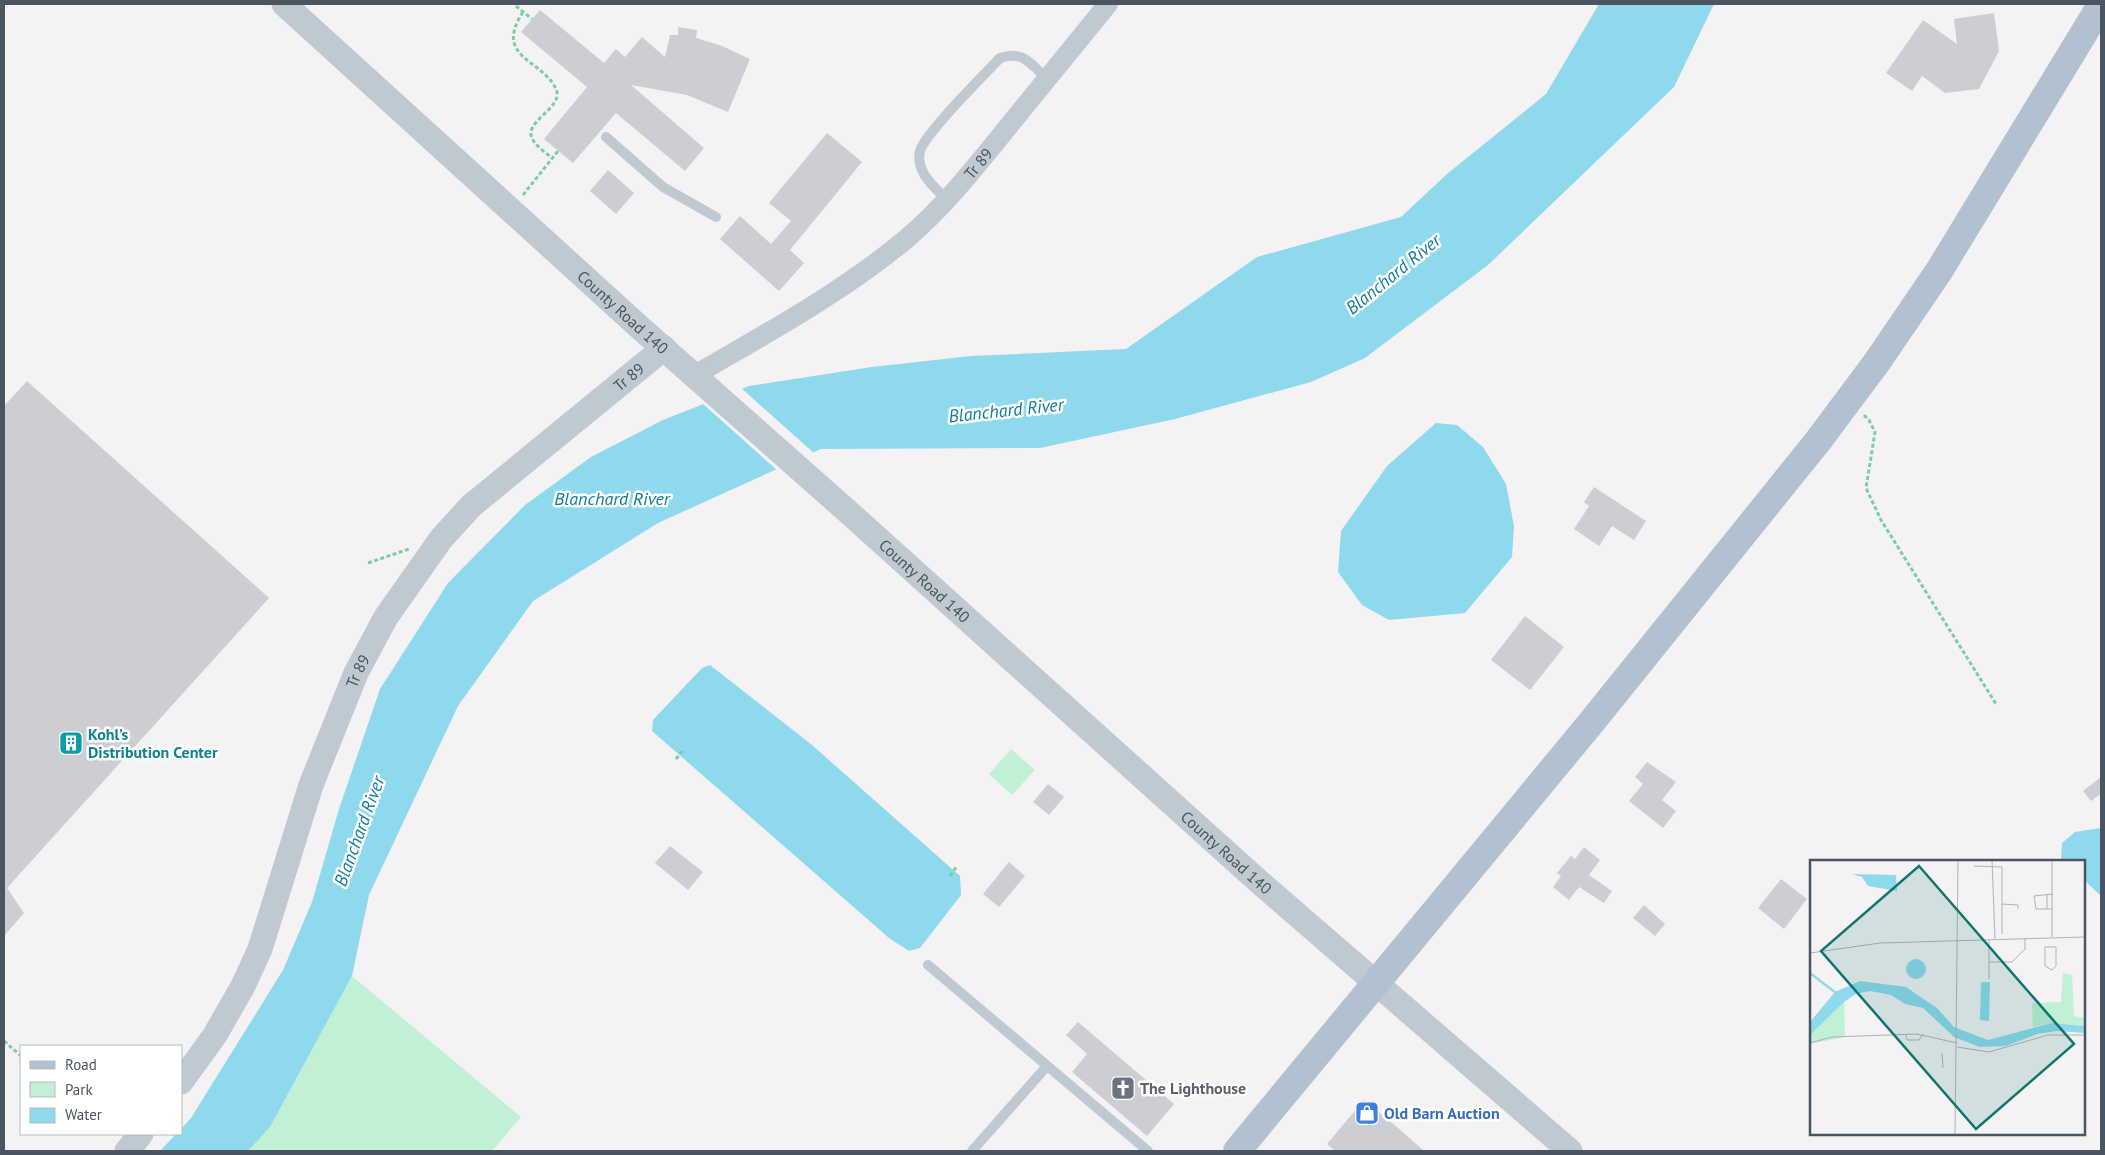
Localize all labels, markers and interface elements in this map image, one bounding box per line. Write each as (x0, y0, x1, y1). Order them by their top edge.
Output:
street label: Tr 89 (960, 144, 997, 183)
water label: Blanchard River (1341, 228, 1446, 319)
street label: County Road 140 (573, 266, 673, 358)
street label: Tr 89 (609, 358, 648, 396)
water label: Blanchard River (947, 392, 1066, 427)
water label: Blanchard River (554, 487, 671, 510)
street label: County Road 140 (875, 535, 974, 627)
street label: Tr 89 (341, 651, 374, 690)
place label: Kohl’s Distribution Center (88, 724, 218, 762)
building icon: Kohl’s Distribution Center (58, 730, 84, 756)
water label: Blanchard River (328, 772, 390, 889)
street label: County Road 140 (1177, 806, 1276, 899)
inset map (1810, 860, 2085, 1135)
legend (20, 1045, 182, 1135)
text: Road (65, 1055, 97, 1074)
church icon: The Lighthouse (1110, 1075, 1136, 1101)
place label: The Lighthouse (1140, 1078, 1246, 1098)
text: Park (65, 1080, 93, 1099)
shop icon: Old Barn Auction (1354, 1100, 1380, 1126)
place label: Old Barn Auction (1384, 1103, 1500, 1123)
text: Water (65, 1105, 102, 1124)

